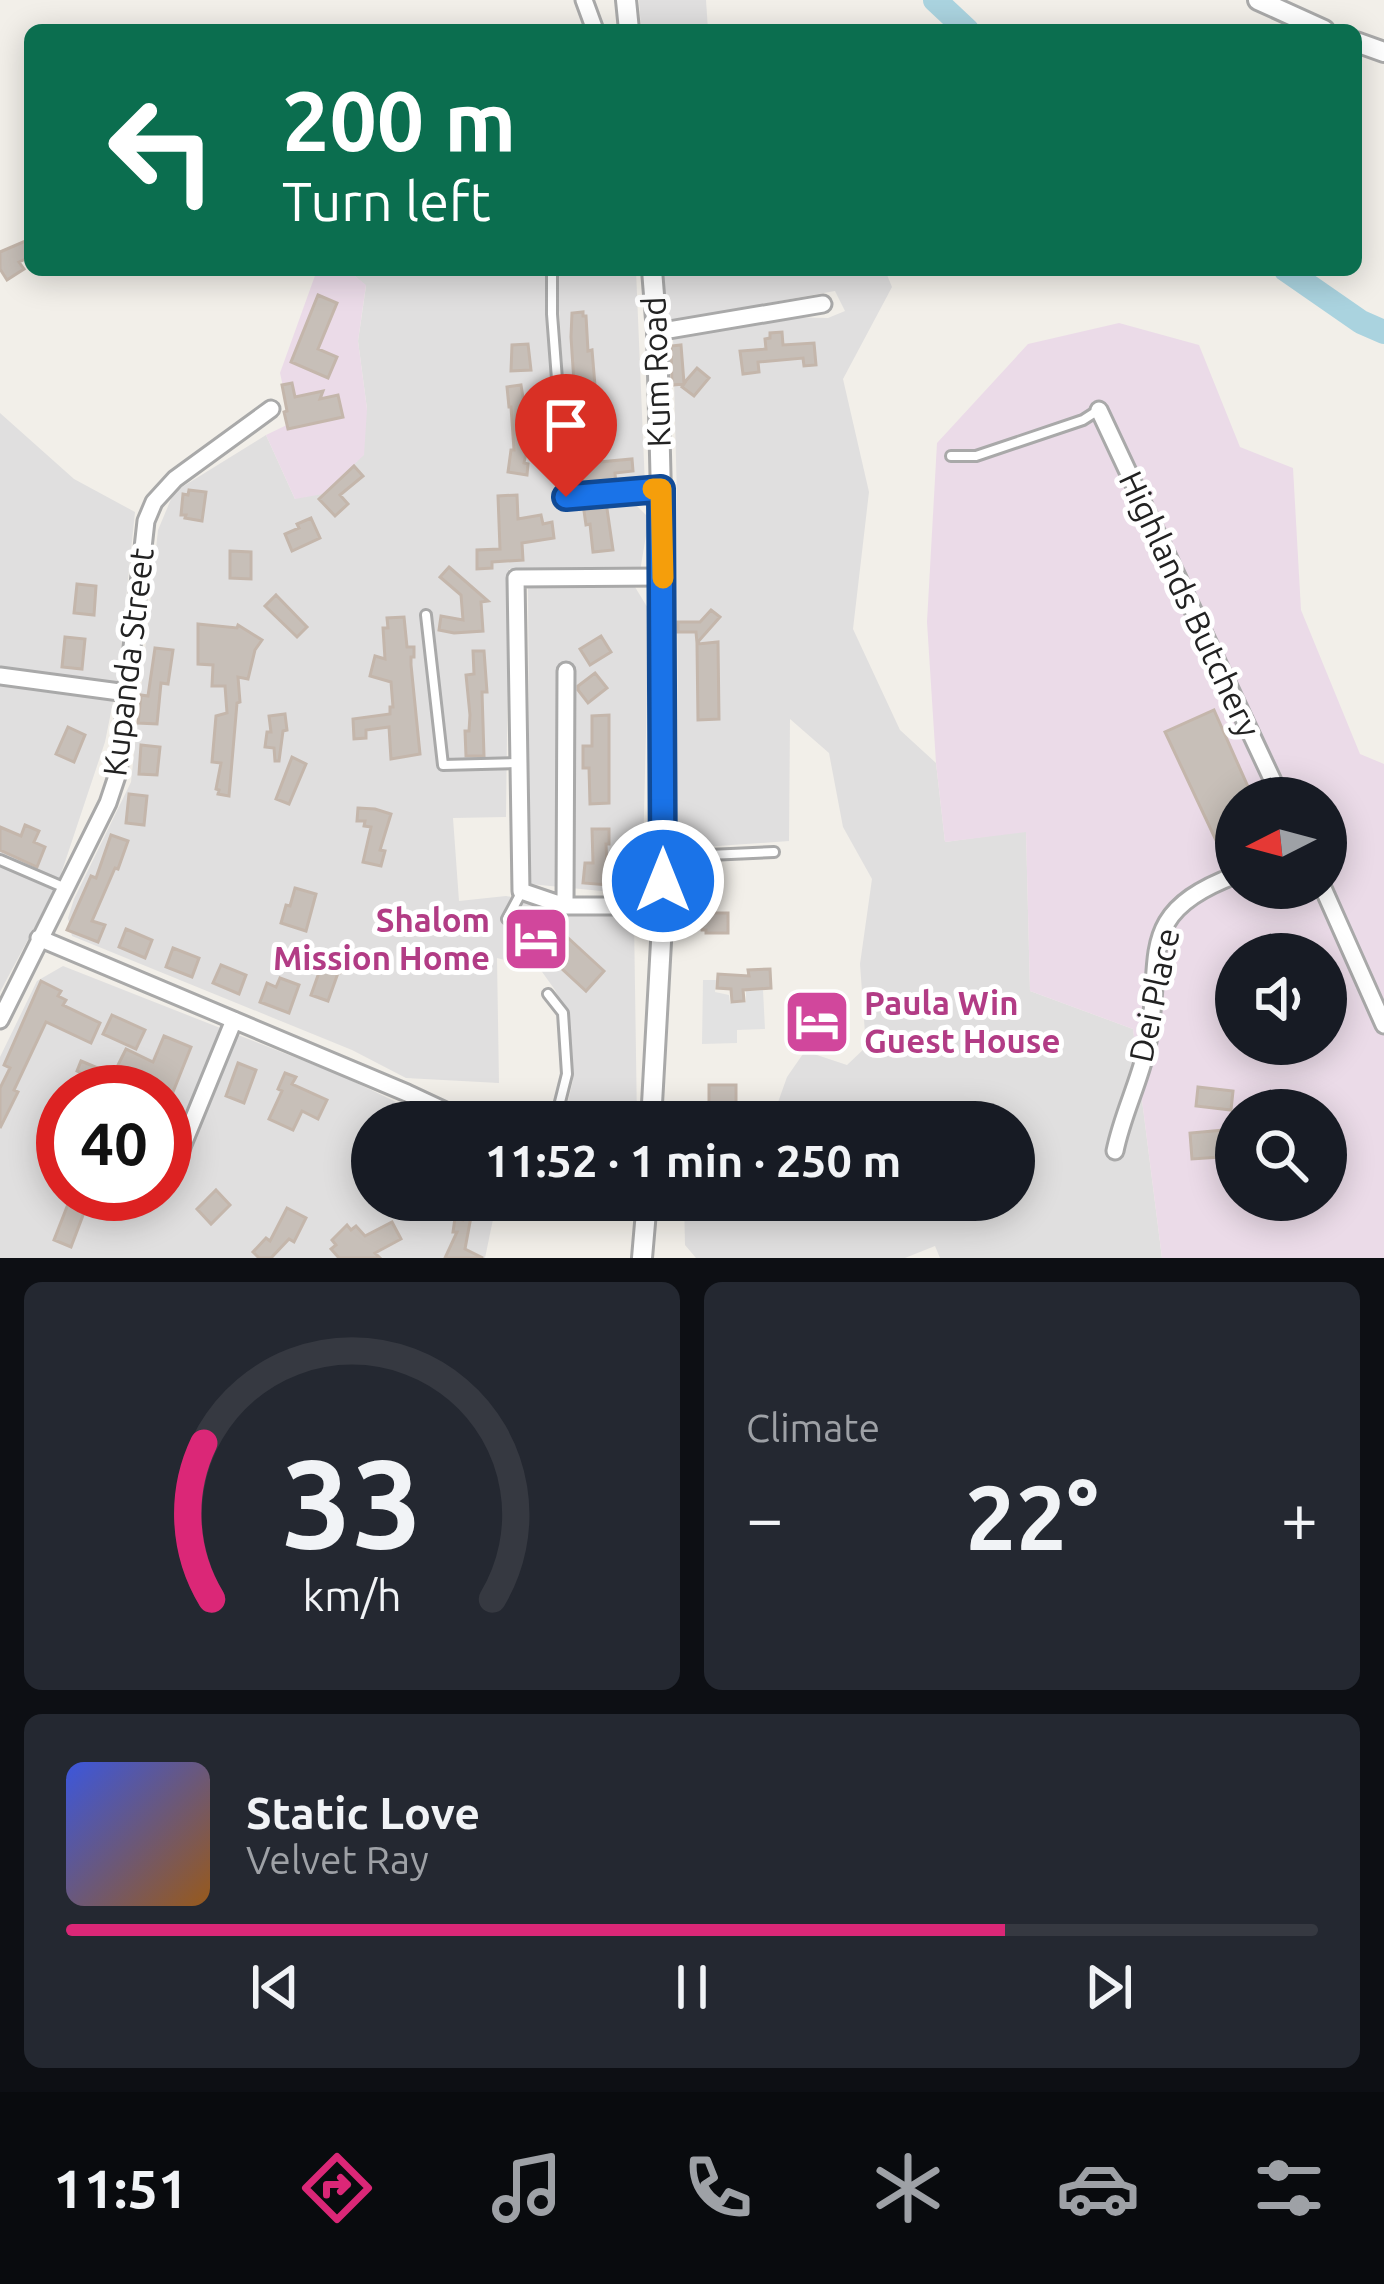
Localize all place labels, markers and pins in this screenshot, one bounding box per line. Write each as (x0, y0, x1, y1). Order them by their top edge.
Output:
pin (515, 374, 617, 497)
place label: Shalom Mission Home (273, 901, 490, 976)
hotel icon: Shalom Mission Home (501, 904, 571, 974)
place label: Paula Win Guest House (864, 984, 1060, 1059)
hotel icon: Paula Win Guest House (782, 987, 852, 1057)

